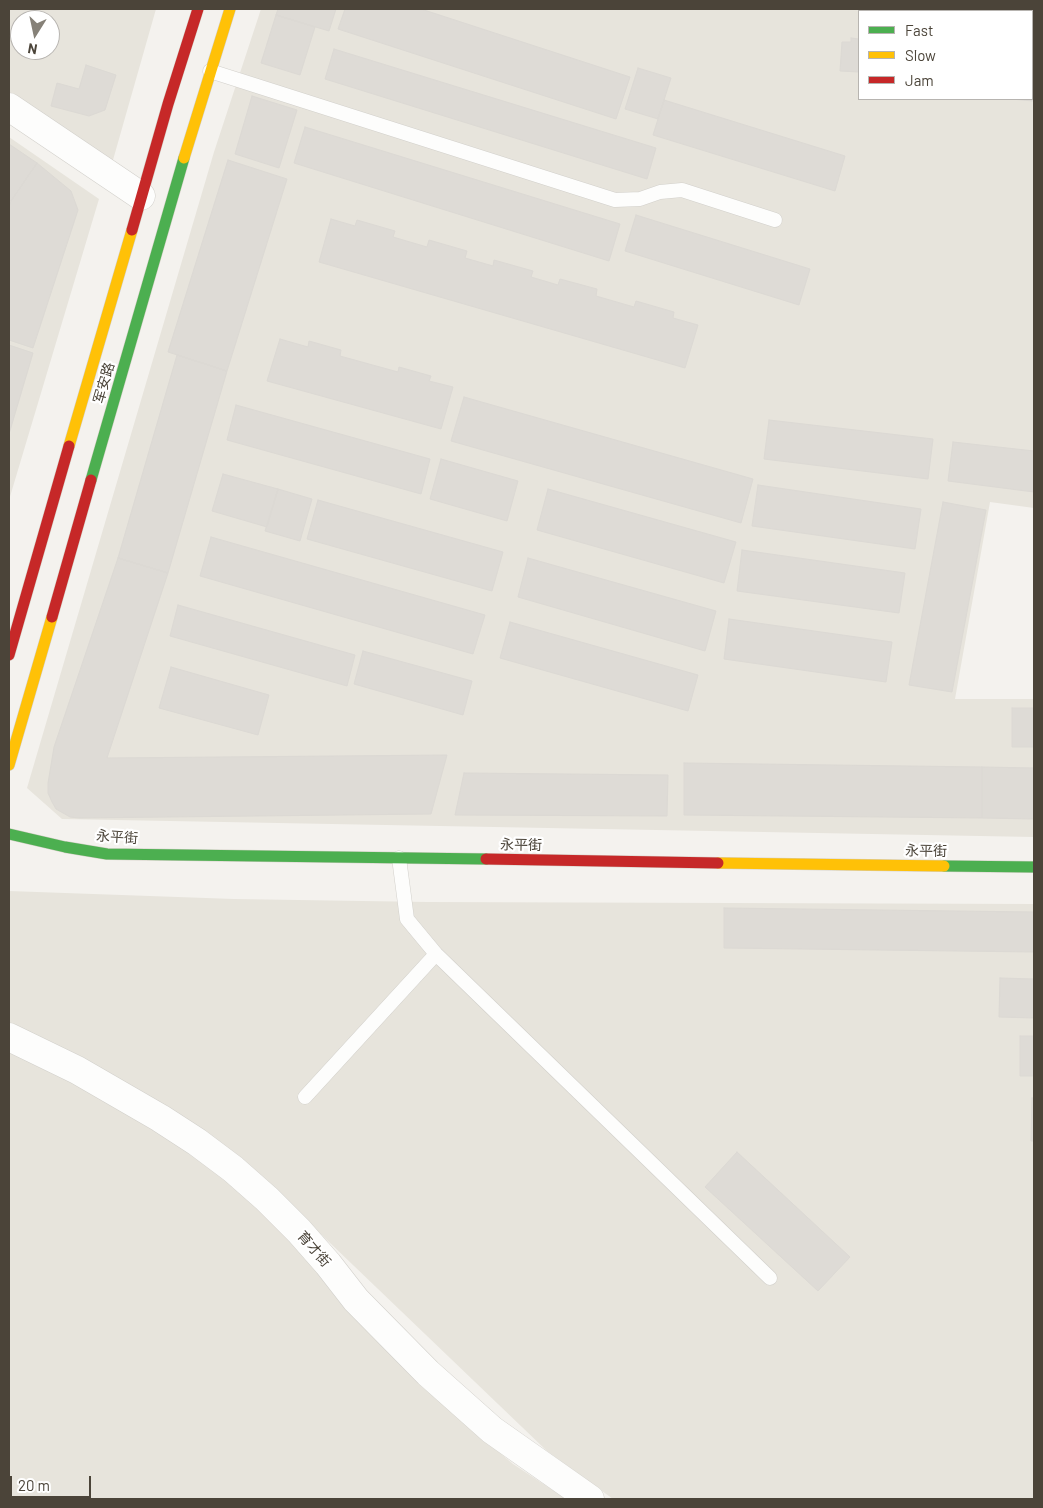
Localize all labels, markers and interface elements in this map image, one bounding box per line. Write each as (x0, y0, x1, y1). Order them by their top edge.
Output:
north arrow (10, 10, 60, 60)
legend (858, 10, 1033, 100)
text: Fast (905, 21, 933, 39)
text: N (26, 40, 39, 58)
text: Slow (905, 46, 936, 64)
text: Jam (905, 71, 934, 89)
street label: 军安路 (90, 360, 118, 406)
street label: 永平街 (95, 827, 139, 847)
street label: 永平街 (500, 836, 542, 854)
street label: 永平街 (905, 842, 947, 860)
street label: 育才街 (294, 1228, 334, 1270)
scale bar (12, 1466, 94, 1498)
text: 20 m (18, 1476, 50, 1494)

